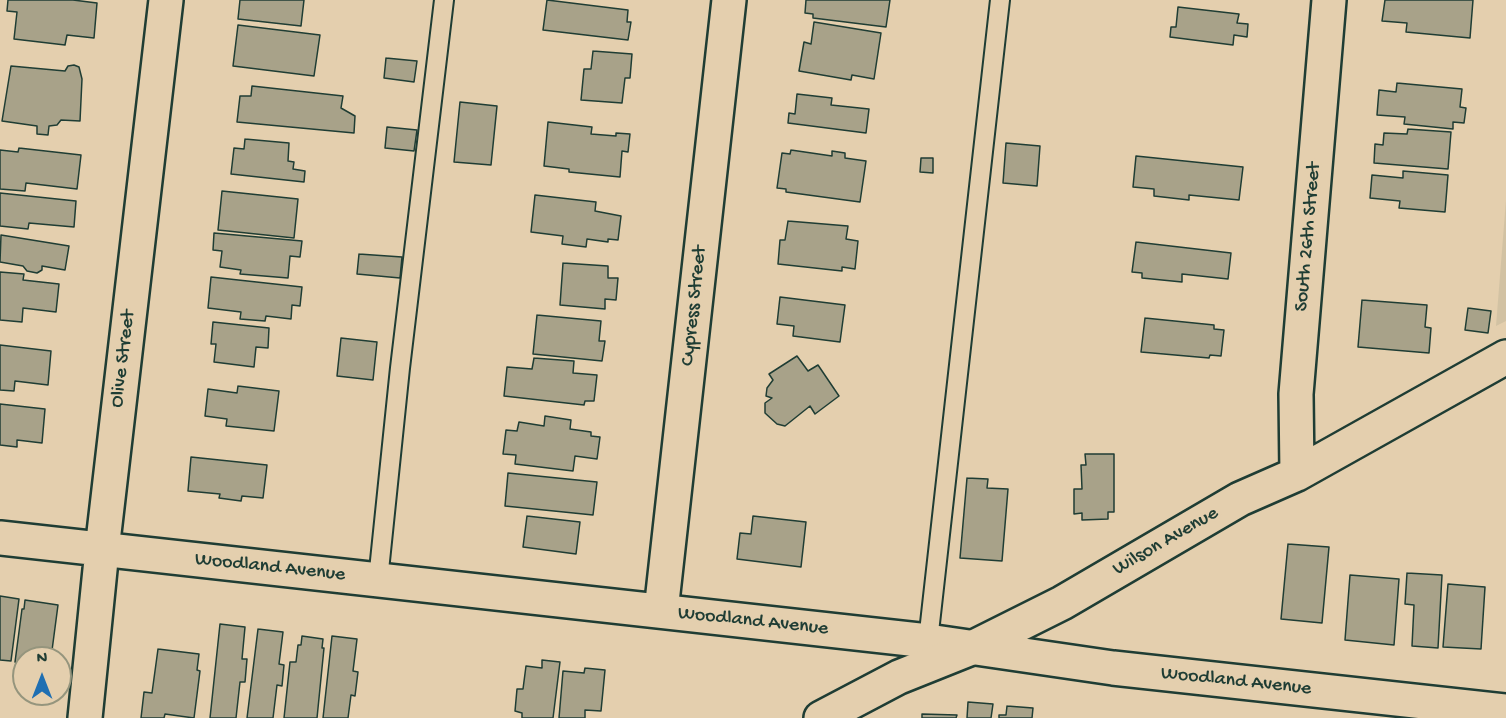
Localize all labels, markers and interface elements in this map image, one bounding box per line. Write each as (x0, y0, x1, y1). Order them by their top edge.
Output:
street label: South 26th Street (1291, 161, 1327, 313)
street label: Cypress Street (677, 245, 713, 367)
street label: Olive Street (106, 309, 142, 409)
street label: Wilson Avenue (1109, 502, 1223, 582)
street label: Woodland Avenue (194, 548, 346, 588)
street label: Woodland Avenue (677, 602, 829, 642)
north arrow (12, 646, 72, 706)
text: N (37, 650, 47, 669)
street label: Woodland Avenue (1160, 662, 1312, 702)

